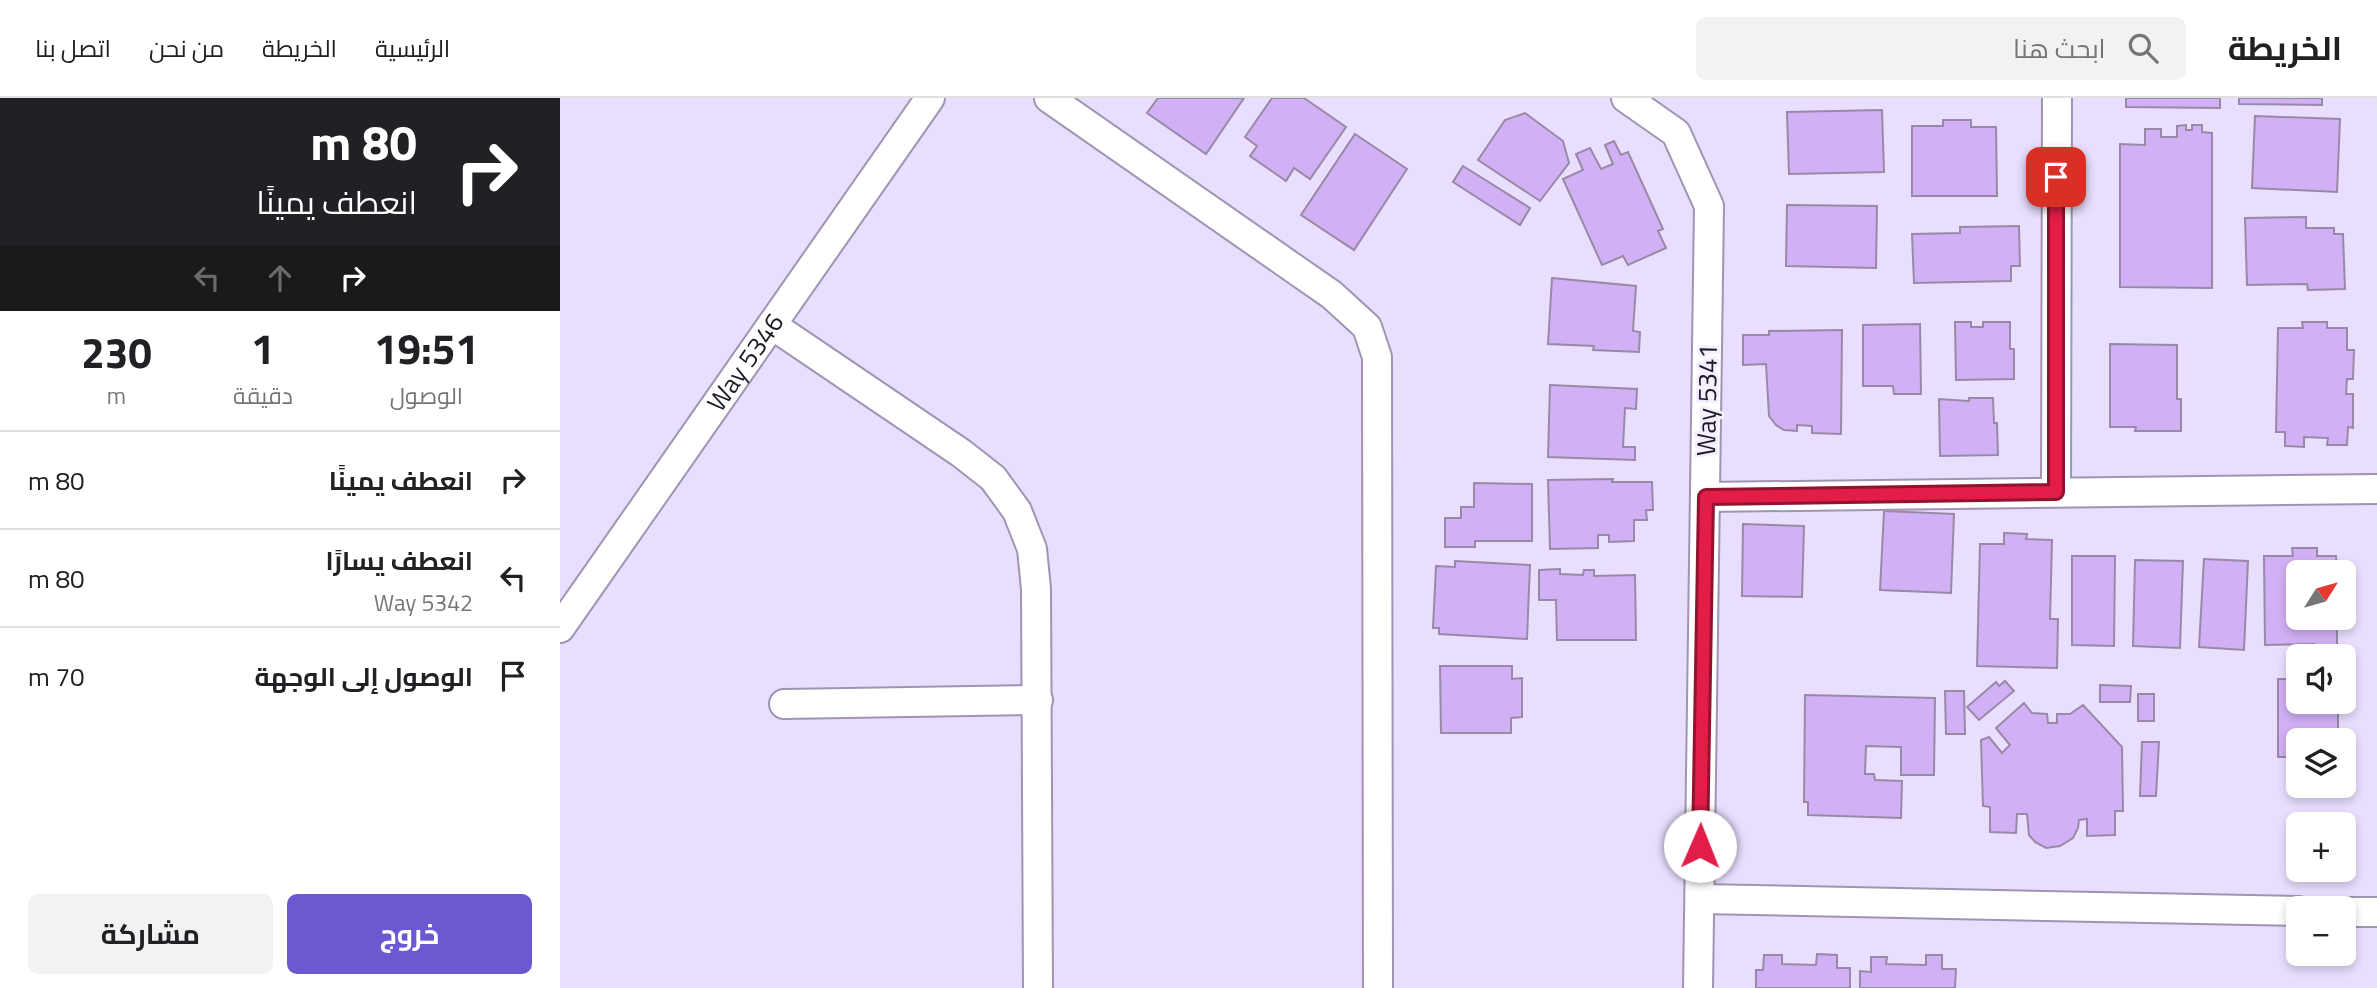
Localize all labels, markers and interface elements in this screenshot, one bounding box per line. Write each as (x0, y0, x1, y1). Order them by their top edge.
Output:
search box (1696, 17, 2186, 80)
text: الخريطة (2228, 23, 2342, 73)
text: ابحث هنا (2013, 29, 2106, 68)
icon: search (2124, 29, 2162, 67)
text: اتصل بنا (35, 30, 111, 66)
text: من نحن (149, 30, 224, 66)
text: الخريطة (262, 30, 337, 66)
text: الرئيسية (375, 30, 450, 66)
text: 80 m (310, 104, 417, 179)
icon: right (441, 126, 532, 217)
pin (2026, 147, 2086, 207)
icon: arrive (2037, 158, 2075, 196)
text: انعطف يمينًا (256, 178, 417, 226)
icon: left (188, 259, 226, 297)
icon: ahead (261, 259, 299, 297)
icon: right (334, 259, 372, 297)
street label: Way 5346 (697, 305, 793, 419)
text: 1 (251, 316, 275, 380)
text: 19:51 (374, 316, 479, 380)
text: 230 (81, 320, 152, 384)
street label: Way 5341 (1686, 344, 1727, 456)
text: m (107, 378, 126, 413)
text: دقيقة (233, 378, 293, 413)
text: الوصول (390, 378, 463, 413)
text: 80 m (28, 461, 85, 500)
text: انعطف يمينًا (329, 461, 473, 500)
icon: right (494, 461, 532, 499)
text: انعطف يسارًا (325, 541, 473, 580)
text: 80 m (28, 559, 85, 598)
icon: left (494, 559, 532, 597)
north arrow (2286, 560, 2356, 630)
map controls (2286, 560, 2356, 966)
text: Way 5342 (374, 585, 473, 620)
button: sound (2286, 644, 2356, 714)
text: 70 m (28, 657, 85, 696)
text: الوصول إلى الوجهة (254, 657, 473, 696)
icon: arrive (494, 657, 532, 695)
button: layers (2286, 728, 2356, 798)
position arrow (1663, 809, 1737, 883)
button: + (2286, 812, 2356, 882)
button: مشاركة (28, 894, 273, 974)
button: خروج (287, 894, 532, 974)
button: − (2286, 896, 2356, 966)

